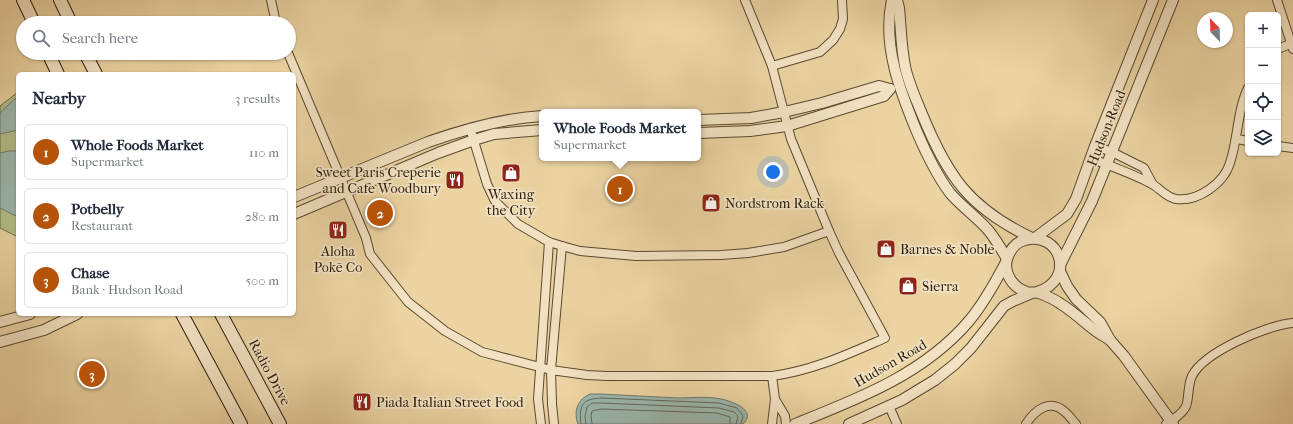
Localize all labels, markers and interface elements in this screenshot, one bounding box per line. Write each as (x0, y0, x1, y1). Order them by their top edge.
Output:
north arrow (1197, 12, 1233, 48)
map controls (1245, 12, 1281, 156)
button: + (1245, 12, 1281, 48)
search box (16, 16, 296, 60)
icon: search (30, 27, 52, 49)
text: Search here (62, 29, 138, 47)
button: − (1245, 48, 1281, 84)
button: locate (1245, 84, 1281, 120)
street label: Hudson Road (1083, 87, 1130, 169)
text: Nearby (32, 88, 86, 108)
text: 3 results (235, 91, 280, 106)
popup (539, 109, 701, 161)
text: Whole Foods Market (554, 119, 686, 137)
button: layers (1245, 120, 1281, 156)
text: Whole Foods Market (71, 136, 204, 154)
text: Supermarket (554, 137, 627, 152)
text: 1 (44, 145, 48, 160)
text: 110 m (249, 145, 279, 160)
text: Supermarket (71, 154, 144, 169)
shop icon: Waxing the City (500, 162, 522, 184)
your location (763, 162, 783, 182)
place label: Sweet Paris Creperie and Cafe Woodbury (315, 164, 442, 197)
restaurant icon: Sweet Paris Creperie and Cafe Woodbury (444, 169, 466, 191)
pin: 1 (607, 174, 633, 204)
place label: Waxing the City (487, 186, 536, 219)
shop icon: Nordstrom Rack (700, 192, 722, 214)
place label: Nordstrom Rack (725, 195, 824, 212)
pin: 2 (367, 198, 393, 228)
text: Potbelly (71, 200, 124, 218)
text: 2 (43, 209, 49, 224)
text: 280 m (245, 209, 279, 224)
text: Restaurant (71, 218, 133, 233)
restaurant icon: Aloha Pokē Co (327, 219, 349, 241)
shop icon: Barnes & Noble (875, 238, 897, 260)
place label: Barnes & Noble (900, 241, 995, 258)
place label: Aloha Pokē Co (314, 243, 362, 276)
text: Chase (71, 264, 109, 282)
text: 3 (43, 273, 49, 288)
text: 500 m (245, 273, 279, 288)
shop icon: Sierra (897, 275, 919, 297)
place label: Sierra (922, 278, 959, 295)
text: Bank · Hudson Road (71, 282, 183, 297)
street label: Radio Drive (245, 336, 294, 408)
street label: Hudson Road (851, 336, 930, 391)
pin: 3 (79, 359, 105, 389)
restaurant icon: Piada Italian Street Food (351, 391, 373, 413)
place label: Piada Italian Street Food (376, 394, 524, 411)

